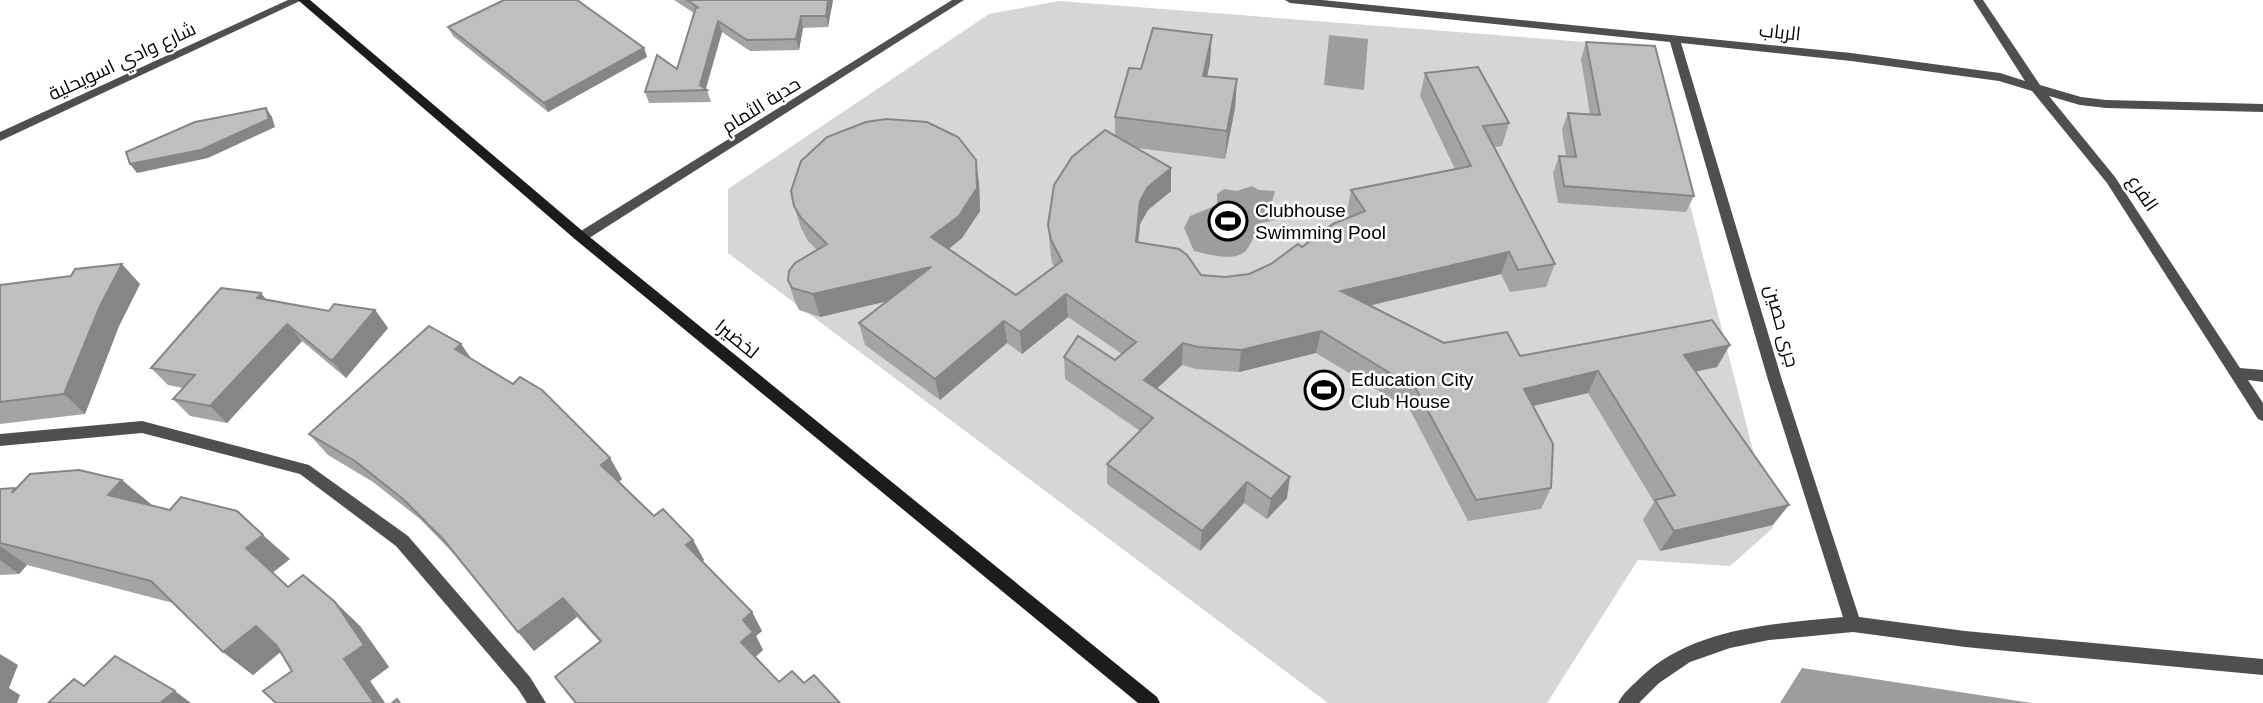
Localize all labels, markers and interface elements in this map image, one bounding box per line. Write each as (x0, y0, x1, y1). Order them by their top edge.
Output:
street label: شارع وادي اسويحلية (45, 18, 201, 108)
street label: الرباب (1758, 19, 1802, 46)
street label: حدبة الثمام (718, 73, 806, 140)
street label: الفرع (2121, 171, 2163, 217)
sports icon: Clubhouse Swimming Pool (1207, 200, 1249, 242)
place label: Clubhouse Swimming Pool (1255, 200, 1386, 243)
street label: جرى حصين (1760, 283, 1803, 370)
street label: لخضيرا (711, 315, 763, 363)
sports icon: Education City Club House (1303, 369, 1345, 411)
place label: Education City Club House (1351, 369, 1474, 412)

